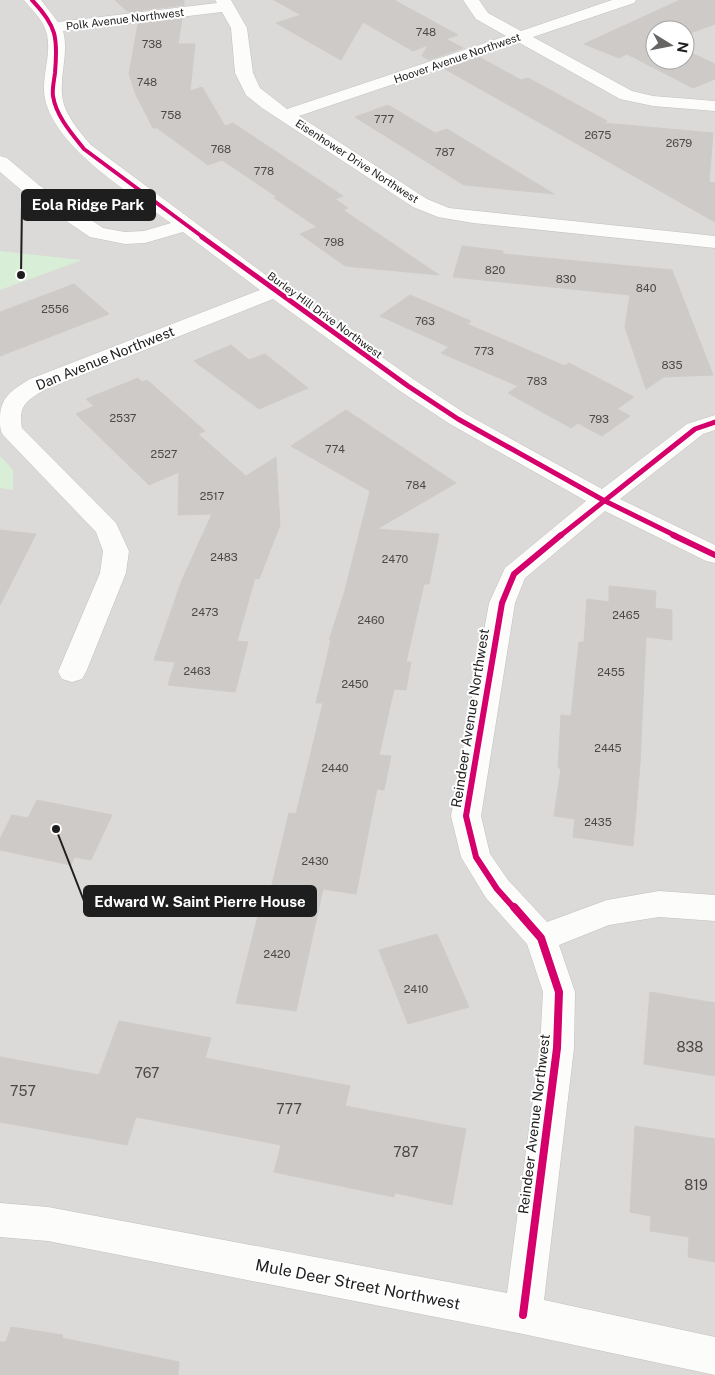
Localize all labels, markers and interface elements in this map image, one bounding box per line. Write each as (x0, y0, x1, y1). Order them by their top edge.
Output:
street label: Polk Avenue Northwest (65, 6, 185, 32)
north arrow (645, 20, 695, 70)
house number: 748 (416, 26, 436, 38)
street label: Hoover Avenue Northwest (392, 31, 522, 85)
house number: 738 (142, 38, 162, 50)
text: N (674, 40, 692, 54)
house number: 748 (137, 76, 157, 88)
house number: 758 (161, 109, 181, 121)
house number: 777 (374, 113, 394, 125)
street label: Eisenhower Drive Northwest (293, 117, 421, 205)
house number: 2675 (585, 129, 611, 141)
house number: 2679 (666, 137, 692, 149)
house number: 768 (211, 143, 231, 155)
house number: 787 (435, 146, 455, 158)
house number: 778 (254, 165, 274, 177)
callout: Eola Ridge Park (22, 190, 155, 220)
text: Eola Ridge Park (32, 196, 145, 213)
house number: 798 (324, 236, 344, 248)
house number: 820 (485, 264, 505, 276)
street label: Burley Hill Drive Northwest (265, 269, 385, 361)
house number: 830 (556, 273, 577, 285)
house number: 840 (636, 282, 657, 294)
house number: 2556 (41, 303, 69, 315)
house number: 763 (415, 315, 435, 327)
street label: Dan Avenue Northwest (33, 323, 177, 393)
house number: 773 (474, 345, 494, 357)
house number: 835 (661, 359, 683, 371)
house number: 783 (527, 375, 547, 387)
house number: 2537 (110, 412, 137, 424)
house number: 793 (589, 413, 609, 425)
house number: 774 (325, 443, 345, 455)
house number: 2527 (151, 448, 178, 460)
house number: 784 (406, 479, 426, 491)
house number: 2517 (200, 490, 225, 502)
house number: 2483 (210, 551, 238, 563)
house number: 2470 (382, 553, 409, 565)
house number: 2473 (192, 606, 218, 618)
house number: 2465 (612, 609, 640, 621)
house number: 2460 (358, 614, 385, 626)
street label: Reindeer Avenue Northwest (448, 627, 492, 809)
house number: 2463 (183, 665, 211, 677)
house number: 2455 (597, 666, 625, 678)
house number: 2450 (341, 678, 369, 690)
house number: 2445 (594, 742, 622, 754)
house number: 2440 (321, 762, 349, 774)
house number: 2435 (584, 816, 612, 828)
house number: 2430 (301, 855, 329, 867)
callout: Edward W. Saint Pierre House (84, 886, 316, 916)
text: Edward W. Saint Pierre House (94, 893, 306, 910)
house number: 2420 (264, 948, 291, 960)
house number: 2410 (404, 983, 429, 995)
street label: Reindeer Avenue Northwest (515, 1033, 553, 1215)
house number: 838 (677, 1039, 703, 1055)
house number: 767 (135, 1065, 160, 1081)
house number: 757 (10, 1083, 36, 1099)
house number: 777 (276, 1101, 302, 1117)
house number: 787 (393, 1144, 419, 1160)
house number: 819 (684, 1177, 708, 1193)
street label: Mule Deer Street Northwest (254, 1255, 462, 1314)

